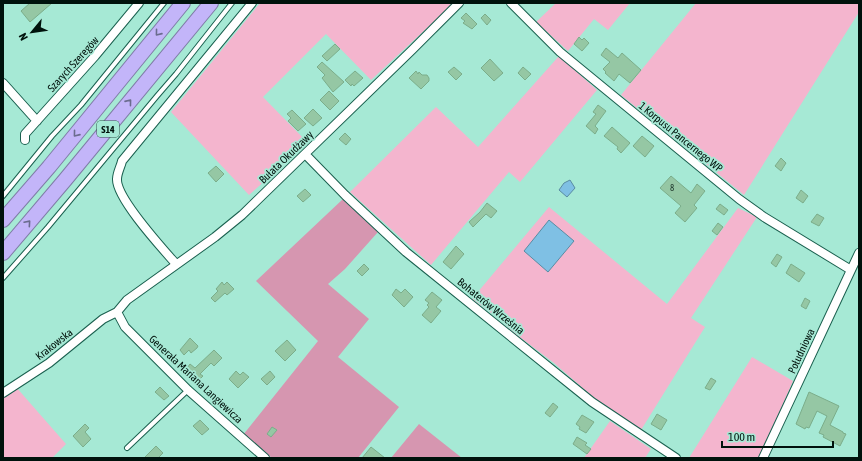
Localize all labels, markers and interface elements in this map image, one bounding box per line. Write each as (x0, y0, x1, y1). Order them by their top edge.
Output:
north arrow (12, 12, 52, 52)
one-way arrow (156, 29, 163, 36)
text: N (16, 31, 30, 43)
street label: Szarych Szeregów (45, 34, 101, 94)
one-way arrow (125, 99, 132, 106)
street label: 1 Korpusu Pancernego WP (637, 100, 725, 174)
road number: S14 (97, 121, 119, 137)
street label: Bułata Okudżawy (257, 128, 316, 186)
one-way arrow (74, 129, 81, 136)
house number: 8 (670, 183, 674, 193)
one-way arrow (24, 221, 31, 228)
street label: Bohaterów Września (455, 275, 527, 337)
street label: Krakowska (33, 326, 75, 362)
street label: Południowa (785, 327, 817, 375)
street label: Generała Mariana Langiewicza (147, 333, 245, 425)
scale bar (722, 423, 833, 449)
text: 100 m (728, 430, 755, 444)

